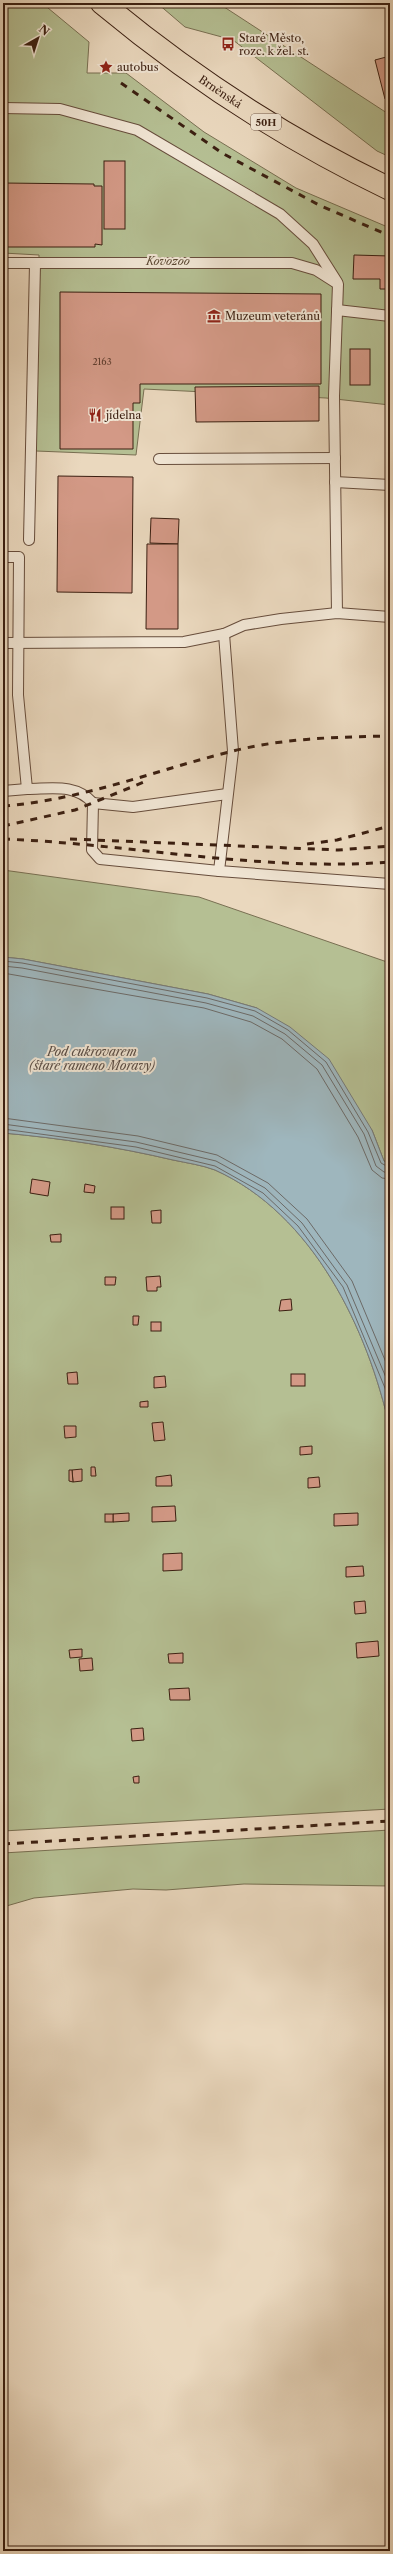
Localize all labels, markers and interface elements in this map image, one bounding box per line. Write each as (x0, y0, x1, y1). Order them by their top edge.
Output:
north arrow (18, 18, 58, 58)
text: N (36, 22, 53, 39)
place label: Staré Město, rozc. k žel. st. (239, 31, 309, 58)
bus stop icon: Staré Město, rozc. k žel. st. (220, 36, 236, 52)
place icon: autobus (98, 59, 114, 75)
place label: autobus (117, 60, 159, 74)
street label: Brněnská (196, 72, 245, 111)
road number: 50H (251, 114, 281, 130)
park label: Kovozoo (145, 254, 190, 268)
museum icon: Muzeum veteránů (206, 308, 222, 324)
place label: Muzeum veteránů (225, 309, 320, 323)
house number: 2163 (92, 356, 112, 367)
restaurant icon: jídelna (87, 407, 103, 423)
place label: jídelna (104, 408, 141, 422)
water label: Pod cukrovarem (staré rameno Moravy) (29, 1044, 155, 1073)

